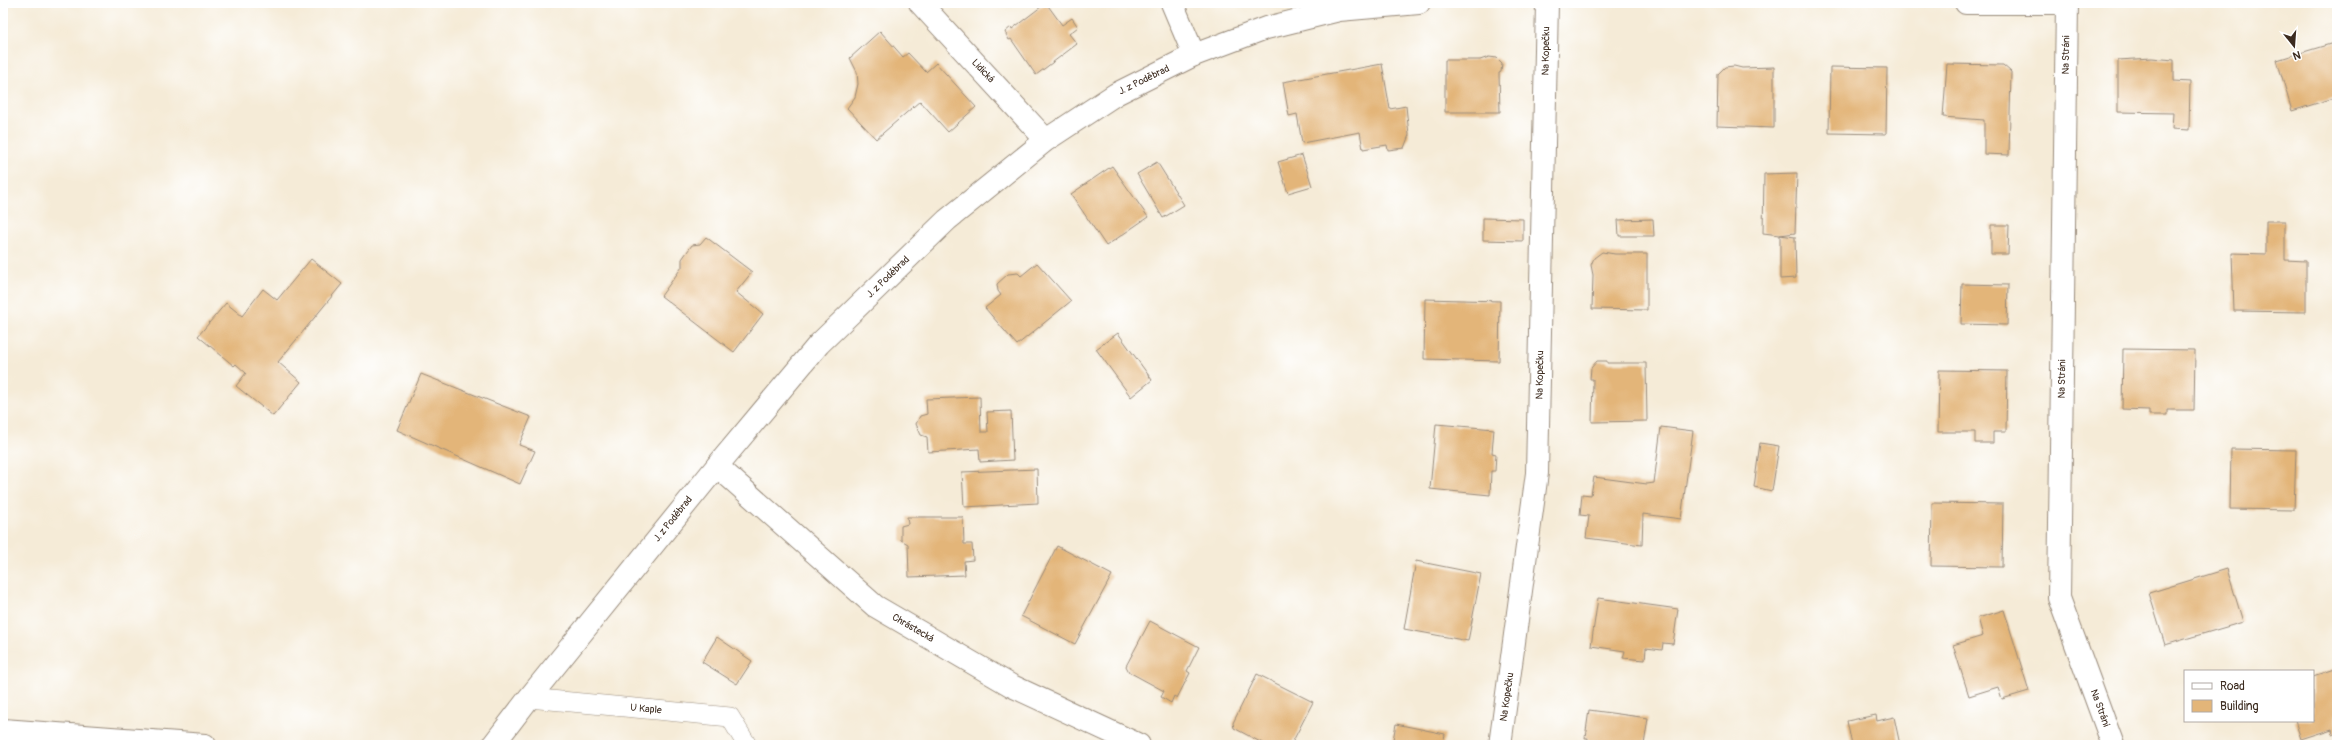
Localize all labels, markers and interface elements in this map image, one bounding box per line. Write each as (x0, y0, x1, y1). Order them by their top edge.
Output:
street label: Na Kopečku (1540, 26, 1552, 76)
north arrow (2274, 26, 2314, 66)
street label: Na Stráni (2060, 35, 2072, 75)
text: N (2291, 48, 2302, 63)
street label: Lidická (969, 57, 997, 86)
street label: J. z Poděbrad (1117, 62, 1172, 97)
street label: J. z Poděbrad (864, 253, 912, 300)
street label: Na Kopečku (1534, 350, 1546, 400)
street label: Na Stráni (2056, 359, 2068, 399)
street label: J. z Poděbrad (651, 494, 695, 544)
street label: Chrástecká (890, 611, 936, 645)
legend (2184, 670, 2314, 722)
street label: Na Kopečku (1498, 672, 1516, 722)
text: Road (2220, 679, 2245, 694)
street label: Na Stráni (2088, 688, 2112, 729)
text: Building (2220, 699, 2259, 714)
street label: U Kaple (630, 702, 662, 716)

